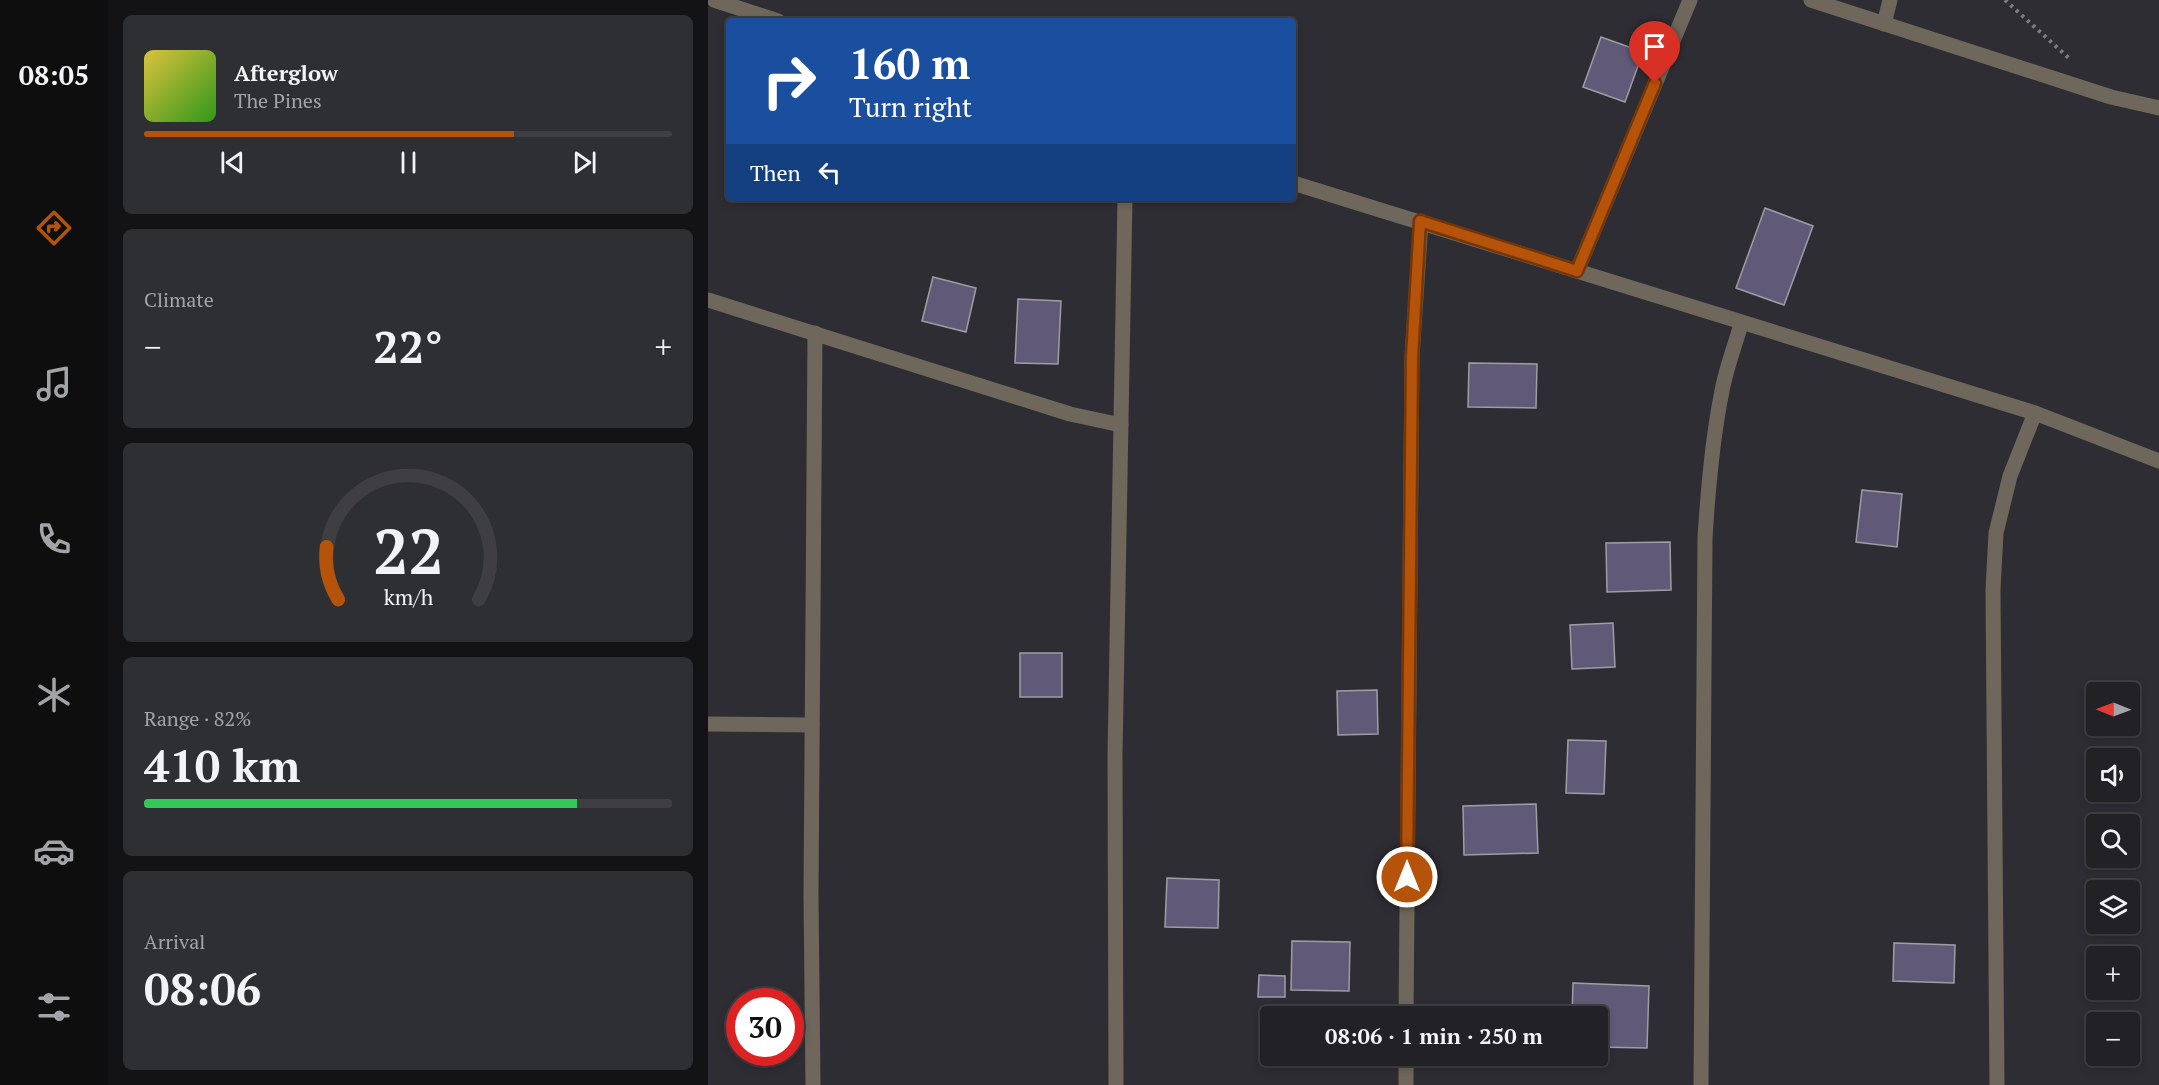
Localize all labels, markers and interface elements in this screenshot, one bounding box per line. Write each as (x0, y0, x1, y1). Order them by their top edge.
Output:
pin (1629, 21, 1680, 83)
icon: arrive (1638, 30, 1671, 63)
text: 160 m (849, 35, 970, 91)
icon: right (750, 42, 828, 120)
text: 08:05 (19, 57, 89, 93)
text: Afterglow (234, 58, 338, 87)
text: The Pines (234, 87, 322, 114)
text: Turn right (849, 89, 972, 125)
icon: previous (216, 146, 249, 179)
icon: pause (392, 146, 425, 179)
icon: next (568, 146, 601, 179)
icon: left (813, 156, 846, 189)
text: Then (750, 158, 801, 187)
icon: directions (33, 207, 75, 249)
text: Climate (144, 286, 214, 313)
text: 22° (373, 316, 443, 376)
text: − (144, 325, 162, 368)
text: + (654, 325, 672, 368)
icon: music (33, 363, 75, 405)
text: 22 (373, 509, 443, 592)
icon: phone (33, 518, 75, 560)
text: km/h (383, 583, 433, 611)
icon: climate (33, 674, 75, 716)
north arrow (2086, 682, 2140, 736)
map controls (2086, 682, 2140, 1066)
text: Range · 82% (144, 705, 251, 732)
text: 410 km (144, 735, 300, 795)
button: sound (2086, 748, 2140, 802)
button: search (2086, 814, 2140, 868)
icon: car (33, 830, 75, 872)
position arrow (1375, 845, 1439, 909)
button: layers (2086, 880, 2140, 934)
text: Arrival (144, 928, 205, 955)
button: + (2086, 946, 2140, 1000)
text: 08:06 (144, 958, 261, 1018)
icon: filters (33, 986, 75, 1028)
speed limit sign: 30 (726, 988, 804, 1066)
button: − (2086, 1012, 2140, 1066)
text: 08:06 · 1 min · 250 m (1325, 1021, 1543, 1050)

